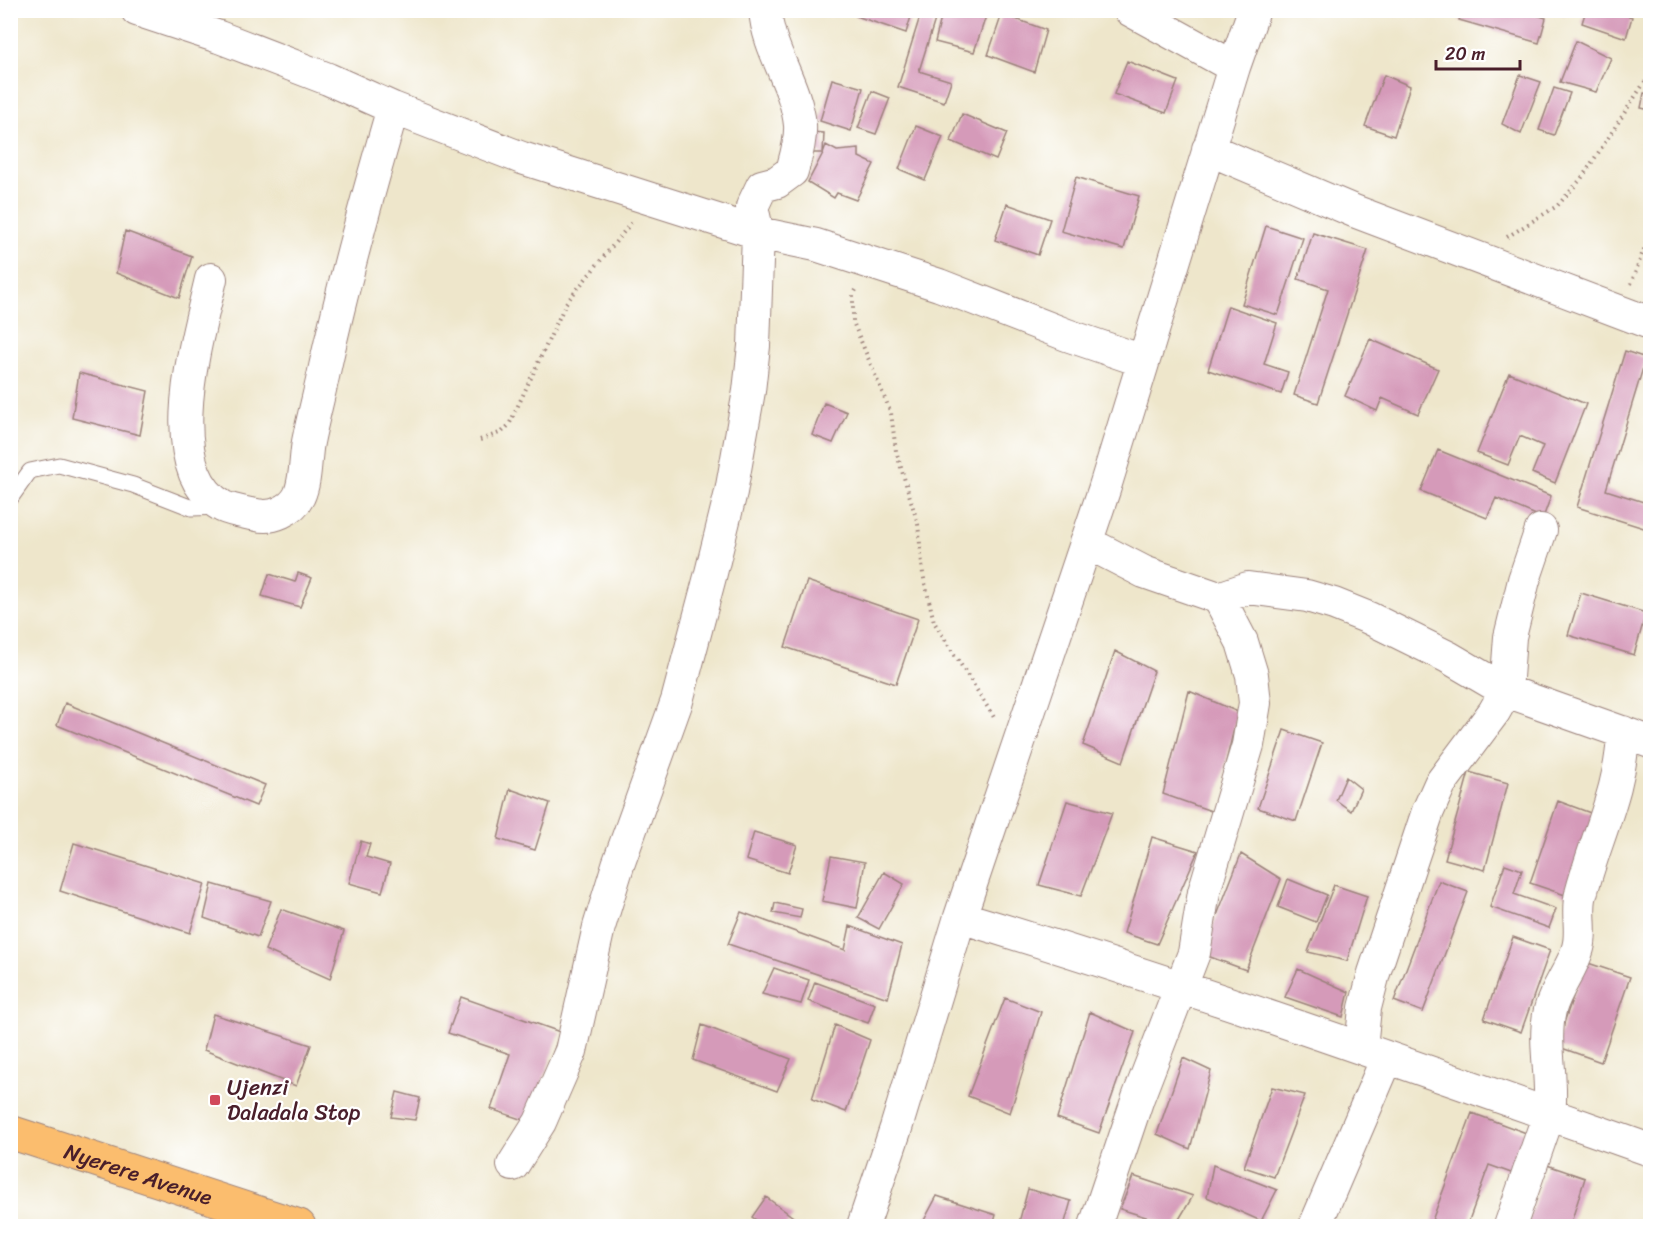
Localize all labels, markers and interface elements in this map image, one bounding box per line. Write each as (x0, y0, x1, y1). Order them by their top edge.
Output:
scale bar (1436, 33, 1520, 71)
text: 20 m (1445, 38, 1485, 70)
place label: Ujenzi Daladala Stop (227, 1068, 361, 1132)
marker: Ujenzi Daladala Stop (208, 1093, 222, 1107)
street label: Nyerere Avenue (59, 1132, 218, 1217)

